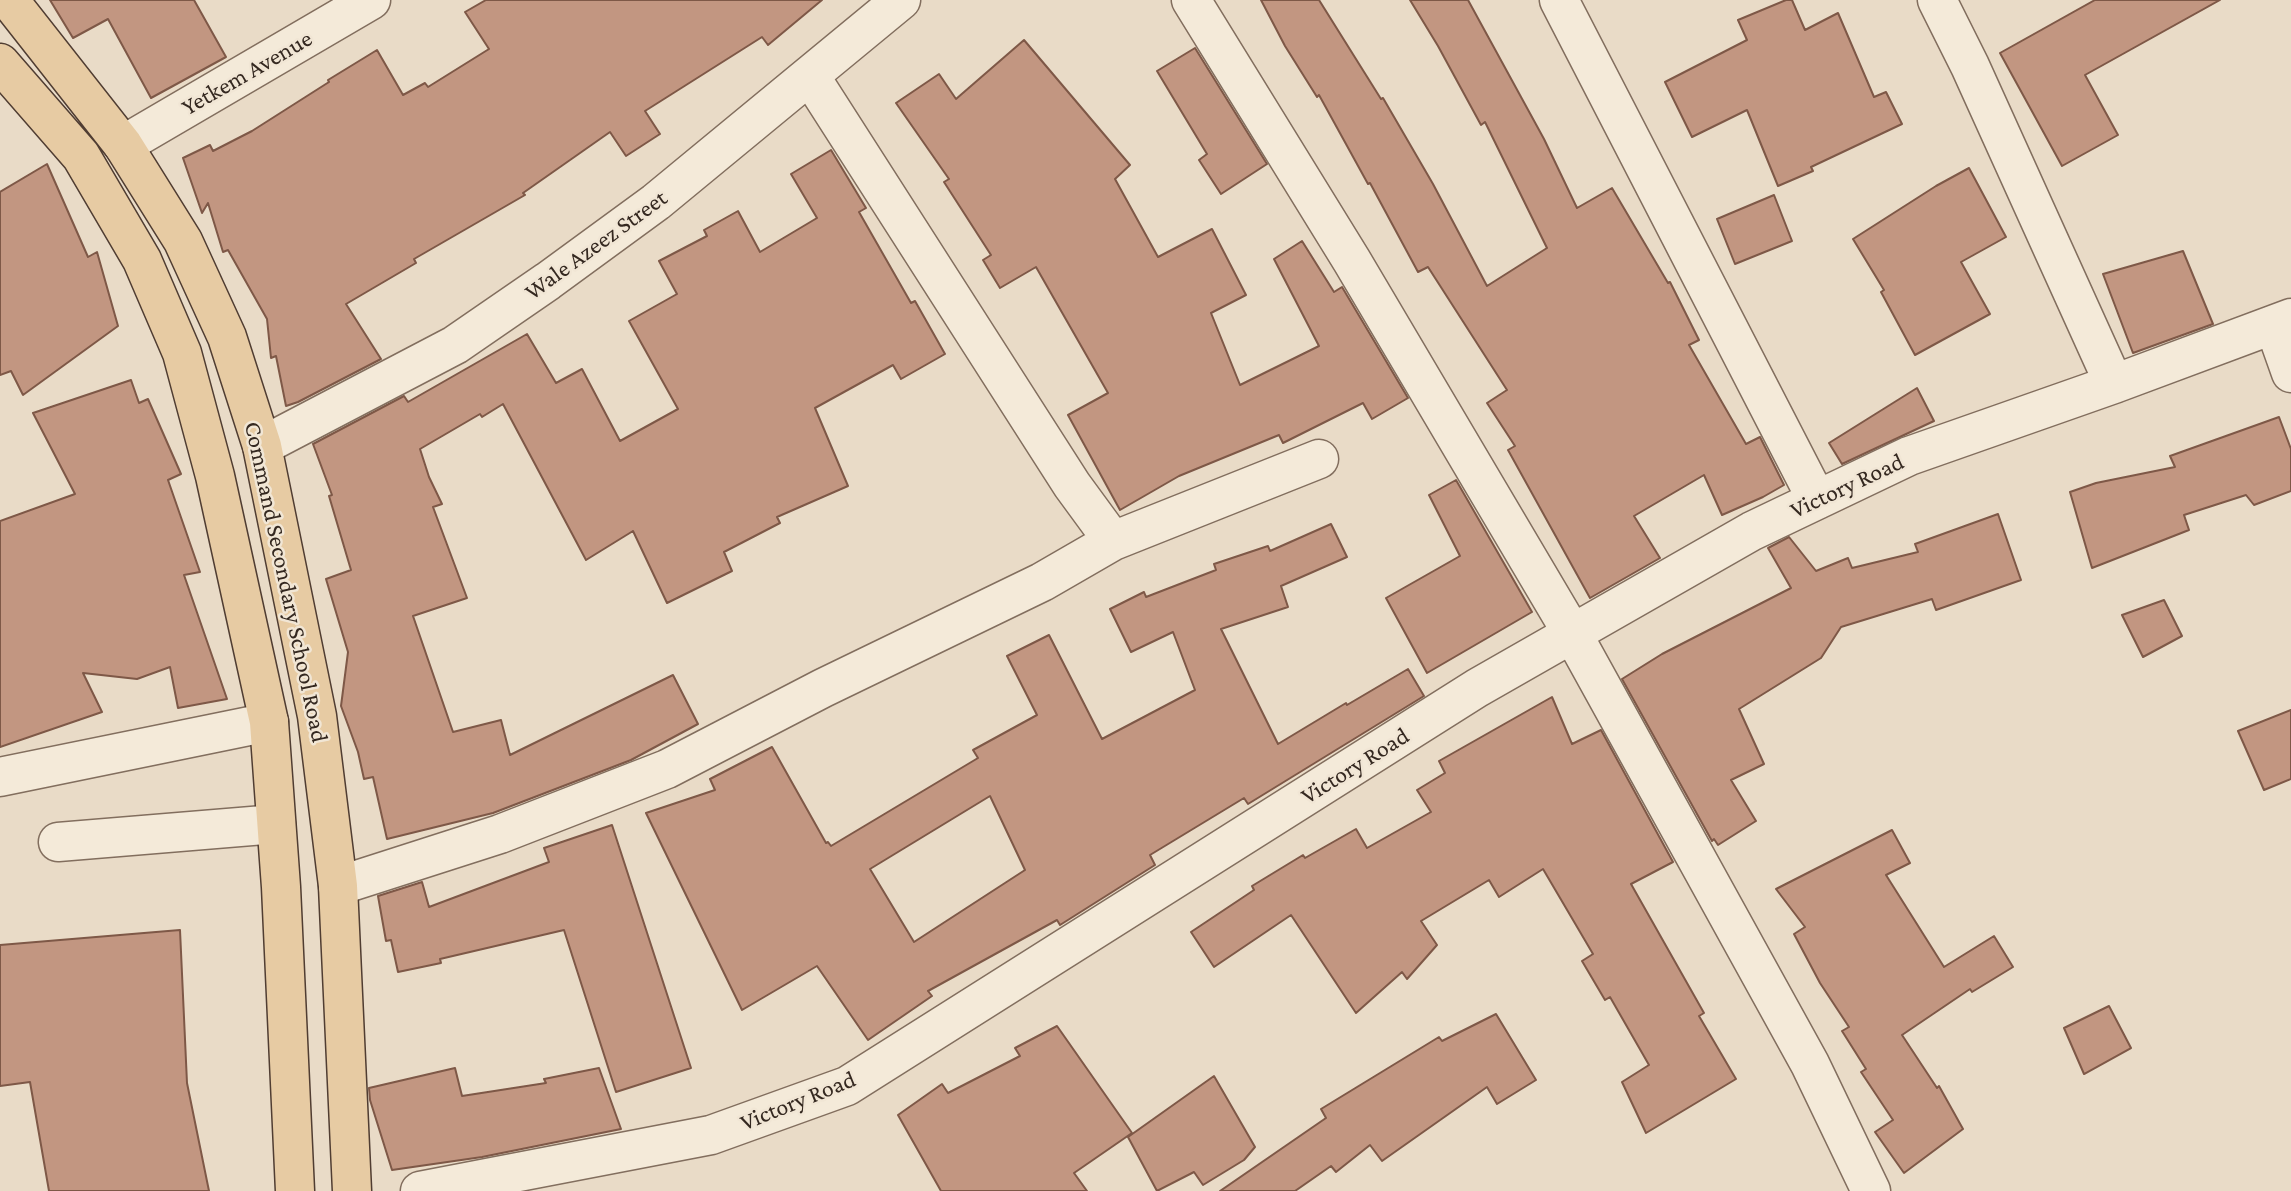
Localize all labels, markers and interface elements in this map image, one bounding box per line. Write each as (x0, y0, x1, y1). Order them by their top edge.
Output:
street label: Yetkem Avenue (177, 24, 317, 122)
street label: Wale Azeez Street (519, 184, 673, 306)
street label: Command Secondary School Road (238, 419, 334, 745)
street label: Victory Road (1786, 447, 1908, 525)
street label: Victory Road (1296, 721, 1414, 811)
street label: Victory Road (736, 1065, 860, 1137)

